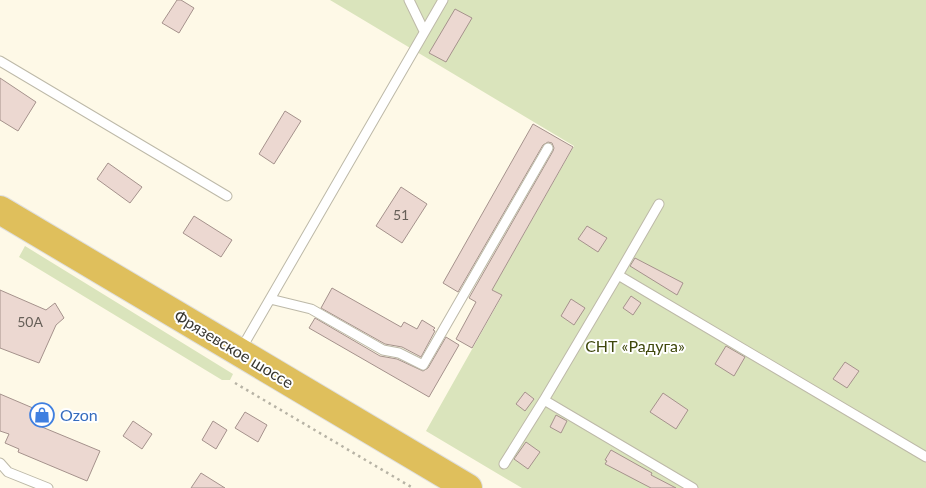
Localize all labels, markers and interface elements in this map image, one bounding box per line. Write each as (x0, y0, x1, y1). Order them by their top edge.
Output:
house number: 51 (393, 206, 409, 223)
street label: Фрязевское шоссе (171, 305, 297, 392)
house number: 50А (17, 313, 43, 330)
park label: СНТ «Радуга» (585, 336, 685, 355)
shop icon: Ozon (29, 402, 55, 428)
place label: Ozon (60, 405, 98, 424)

